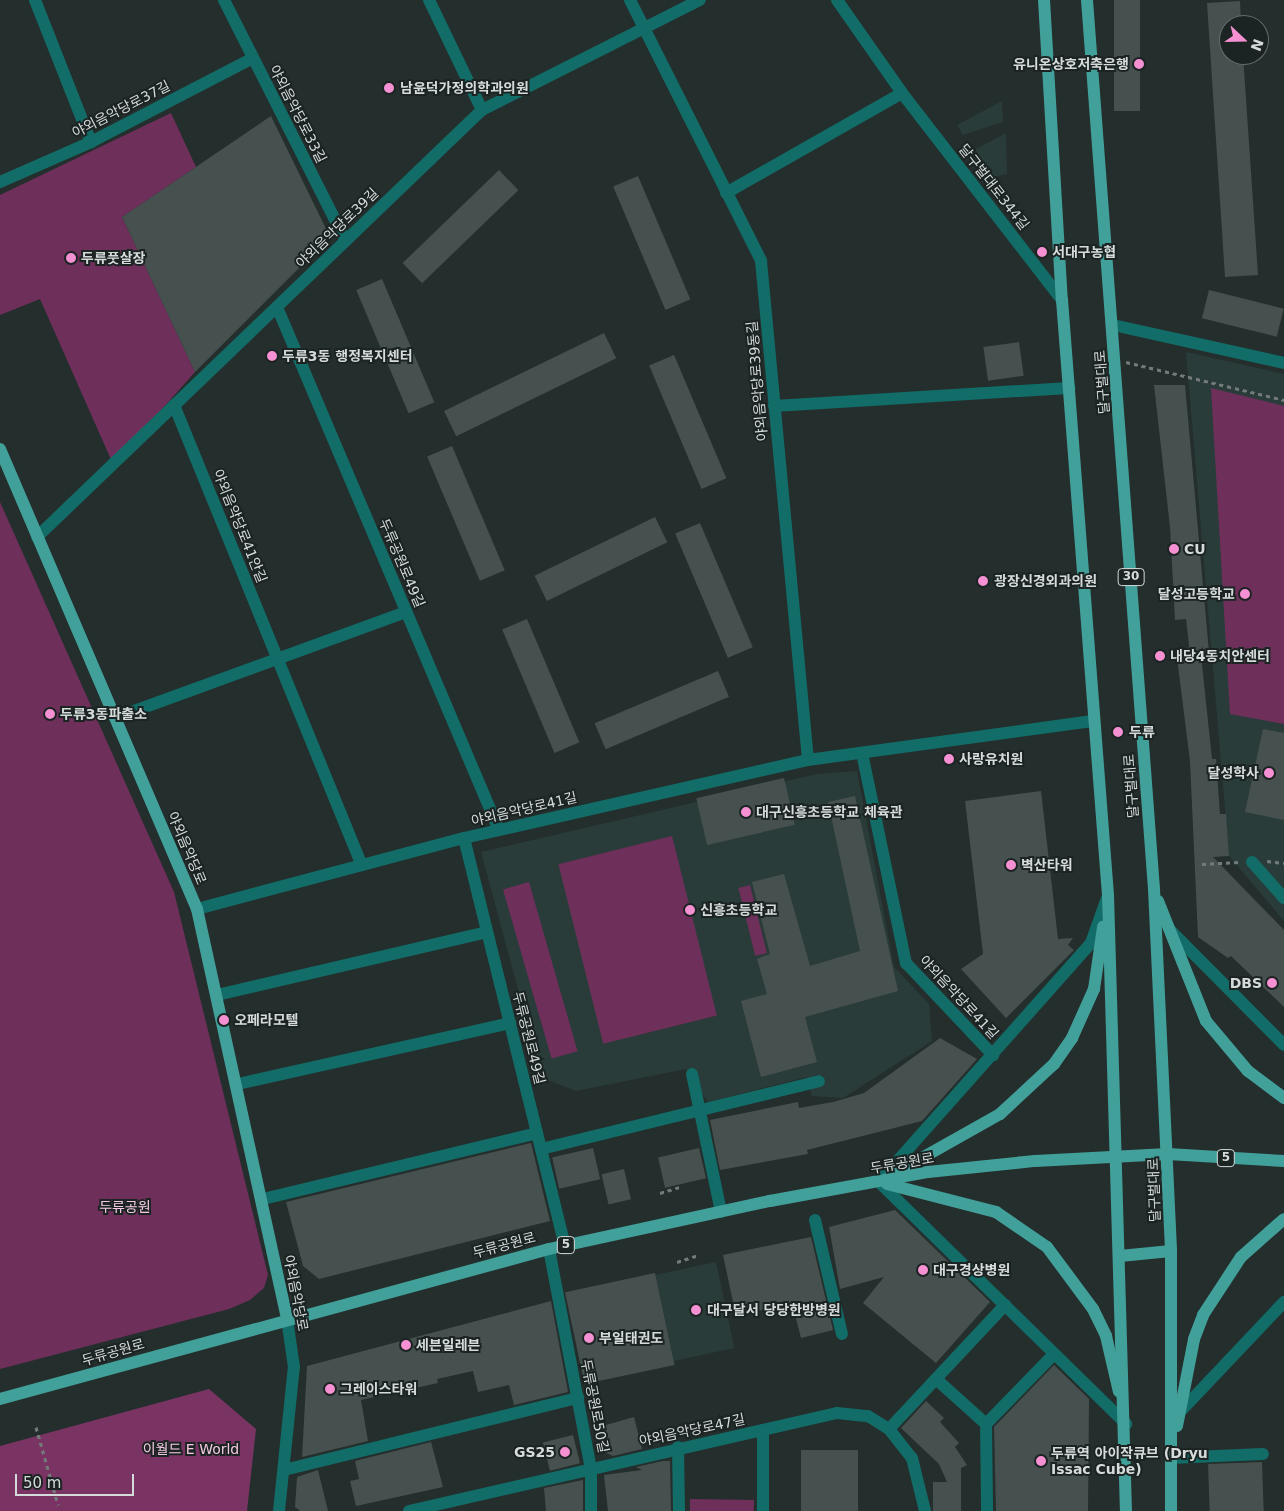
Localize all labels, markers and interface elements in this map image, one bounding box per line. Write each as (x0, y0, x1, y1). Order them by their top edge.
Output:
north arrow (1219, 15, 1269, 65)
text: N (1248, 37, 1267, 53)
place label: 유니온상호저축은행 (1013, 56, 1129, 72)
marker: 유니온상호저축은행 (1133, 58, 1145, 70)
street label: 야외음악당로33길 (266, 62, 330, 166)
street label: 야외음악당로37길 (69, 77, 173, 141)
place label: 남윤덕가정의학과의원 (400, 80, 529, 96)
marker: 남윤덕가정의학과의원 (382, 81, 396, 95)
street label: 달구벌대로344길 (955, 141, 1033, 233)
street label: 야외음악당로39길 (292, 184, 382, 272)
place label: 서대구농협 (1052, 244, 1116, 260)
marker: 서대구농협 (1036, 246, 1048, 258)
place label: 두류풋살장 (81, 250, 145, 266)
marker: 두류풋살장 (65, 252, 77, 264)
street label: 야외음악당로39동길 (743, 320, 771, 442)
place label: 두류3동 행정복지센터 (282, 348, 413, 364)
street label: 달구벌대로 (1091, 349, 1113, 415)
marker: 두류3동 행정복지센터 (266, 350, 278, 362)
street label: 야외음악당로41안길 (210, 467, 270, 585)
street label: 두류공원로49길 (376, 516, 428, 610)
place label: CU (1184, 541, 1206, 557)
marker: CU (1168, 543, 1180, 555)
road number: 30 (1117, 568, 1145, 586)
place label: 광장신경외과의원 (994, 573, 1097, 589)
marker: 광장신경외과의원 (976, 574, 990, 588)
place label: 달성고등학교 (1158, 586, 1235, 602)
marker: 달성고등학교 (1239, 588, 1251, 600)
place label: 내당4동치안센터 (1170, 648, 1270, 664)
marker: 내당4동치안센터 (1154, 650, 1166, 662)
place label: 두류3동파출소 (60, 706, 147, 722)
marker: 두류3동파출소 (44, 708, 56, 720)
place label: 두류 (1129, 724, 1155, 740)
marker: 두류 (1111, 725, 1125, 739)
place label: 사랑유치원 (959, 751, 1023, 767)
marker: 사랑유치원 (943, 753, 955, 765)
street label: 달구벌대로 (1120, 753, 1142, 819)
place label: 달성학사 (1207, 765, 1259, 781)
marker: 달성학사 (1263, 767, 1275, 779)
street label: 야외음악당로41길 (470, 789, 578, 829)
place label: 대구신흥초등학교 체육관 (756, 804, 903, 820)
marker: 대구신흥초등학교 체육관 (740, 806, 752, 818)
street label: 야외음악당로 (164, 809, 210, 887)
place label: 벽산타워 (1021, 857, 1073, 873)
marker: 벽산타워 (1005, 859, 1017, 871)
place label: 신흥초등학교 (700, 902, 777, 918)
marker: 신흥초등학교 (684, 904, 696, 916)
street label: 야외음악당로41길 (916, 952, 1002, 1042)
place label: DBS (1230, 975, 1262, 991)
marker: DBS (1266, 977, 1278, 989)
street label: 두류공원로49길 (509, 990, 549, 1086)
place label: 오페라모텔 (234, 1012, 298, 1028)
marker: 오페라모텔 (218, 1014, 230, 1026)
road number: 5 (1216, 1148, 1236, 1168)
street label: 두류공원로 (869, 1149, 935, 1177)
street label: 달구벌대로 (1144, 1158, 1164, 1222)
park label: 두류공원 (99, 1199, 151, 1215)
street label: 두류공원로 (471, 1229, 537, 1261)
road number: 5 (556, 1236, 576, 1254)
street label: 야외음악당로 (280, 1253, 312, 1333)
place label: 대구경상병원 (933, 1262, 1010, 1278)
marker: 대구경상병원 (917, 1264, 929, 1276)
place label: 대구달서 당당한방병원 (707, 1302, 841, 1318)
marker: 대구달서 당당한방병원 (689, 1303, 703, 1317)
place label: 부일태권도 (599, 1330, 663, 1346)
marker: 부일태권도 (583, 1332, 595, 1344)
street label: 두류공원로 (80, 1335, 146, 1369)
place label: 세븐일레븐 (416, 1337, 480, 1353)
marker: 세븐일레븐 (400, 1339, 412, 1351)
street label: 두류공원로50길 (578, 1358, 612, 1454)
place label: 그레이스타워 (340, 1381, 417, 1397)
marker: 그레이스타워 (324, 1383, 336, 1395)
street label: 야외음악당로47길 (637, 1411, 747, 1449)
park label: 이월드 E World (143, 1441, 239, 1457)
place label: GS25 (514, 1444, 555, 1460)
place label: 두류역 아이작큐브 (Dryu Issac Cube) (1051, 1445, 1208, 1478)
marker: GS25 (559, 1446, 571, 1458)
marker: 두류역 아이작큐브 (Dryu Issac Cube) (1035, 1455, 1047, 1467)
scale bar (18, 1464, 136, 1496)
text: 50 m (23, 1474, 61, 1492)

